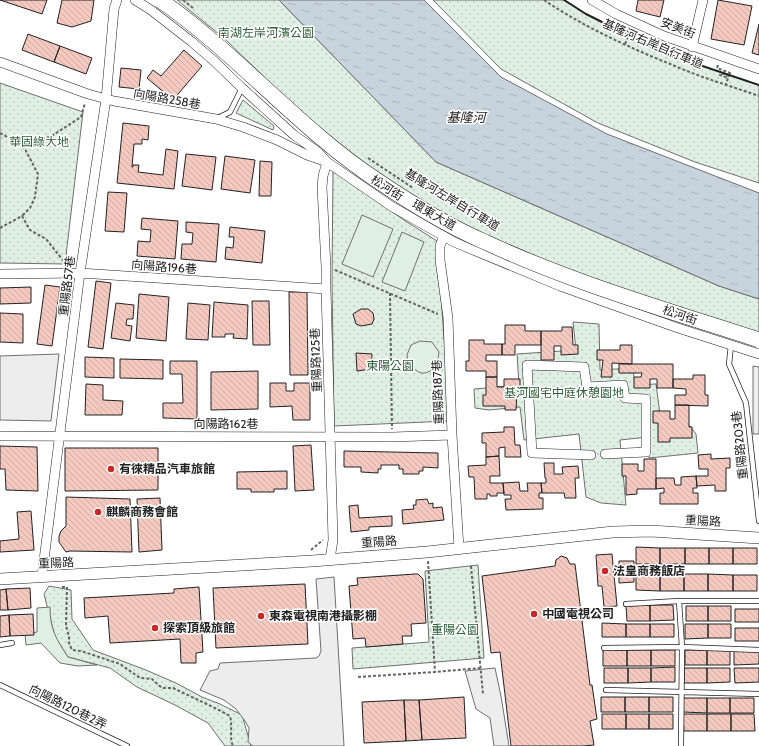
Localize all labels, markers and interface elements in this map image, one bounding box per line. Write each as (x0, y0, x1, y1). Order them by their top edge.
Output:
street label: 安美街 (659, 14, 698, 41)
street label: 基隆河右岸自行車道 (601, 16, 706, 72)
park label: 南湖左岸河濱公園 (218, 25, 314, 40)
street label: 向陽路258巷 (132, 85, 202, 112)
water label: 基隆河 (446, 109, 488, 125)
park label: 華固綠大地 (9, 134, 69, 149)
street label: 基隆河左岸自行車道 (402, 165, 502, 234)
street label: 松河街 (368, 171, 406, 204)
street label: 環東大道 (410, 196, 459, 233)
street label: 重陽路57巷 (55, 255, 78, 317)
street label: 向陽路196巷 (131, 257, 197, 276)
street label: 松河街 (661, 302, 700, 327)
street label: 重陽路125巷 (307, 327, 324, 393)
park label: 東陽公園 (366, 358, 414, 373)
street label: 重陽路187巷 (429, 359, 446, 425)
park label: 基河國宅中庭休憩園地 (504, 385, 624, 400)
street label: 重陽路203巷 (728, 410, 751, 480)
street label: 向陽路162巷 (193, 416, 259, 431)
place label: 有徠精品汽車旅館 (119, 461, 215, 476)
marker: 有徠精品汽車旅館 (106, 464, 116, 474)
place label: 麒麟商務會館 (106, 504, 178, 519)
marker: 麒麟商務會館 (93, 507, 103, 517)
street label: 重陽路 (685, 512, 721, 529)
street label: 重陽路 (360, 533, 397, 550)
street label: 重陽路 (38, 554, 74, 571)
place label: 法皇商務飯店 (613, 563, 685, 578)
marker: 法皇商務飯店 (600, 566, 610, 576)
place label: 中國電視公司 (542, 606, 614, 621)
place label: 東森電視南港攝影棚 (269, 608, 377, 623)
marker: 中國電視公司 (529, 609, 539, 619)
marker: 東森電視南港攝影棚 (256, 611, 266, 621)
place label: 探索頂級旅館 (163, 620, 235, 635)
park label: 重陽公園 (431, 622, 479, 637)
marker: 探索頂級旅館 (150, 623, 160, 633)
street label: 向陽路120巷2弄 (27, 681, 110, 732)

